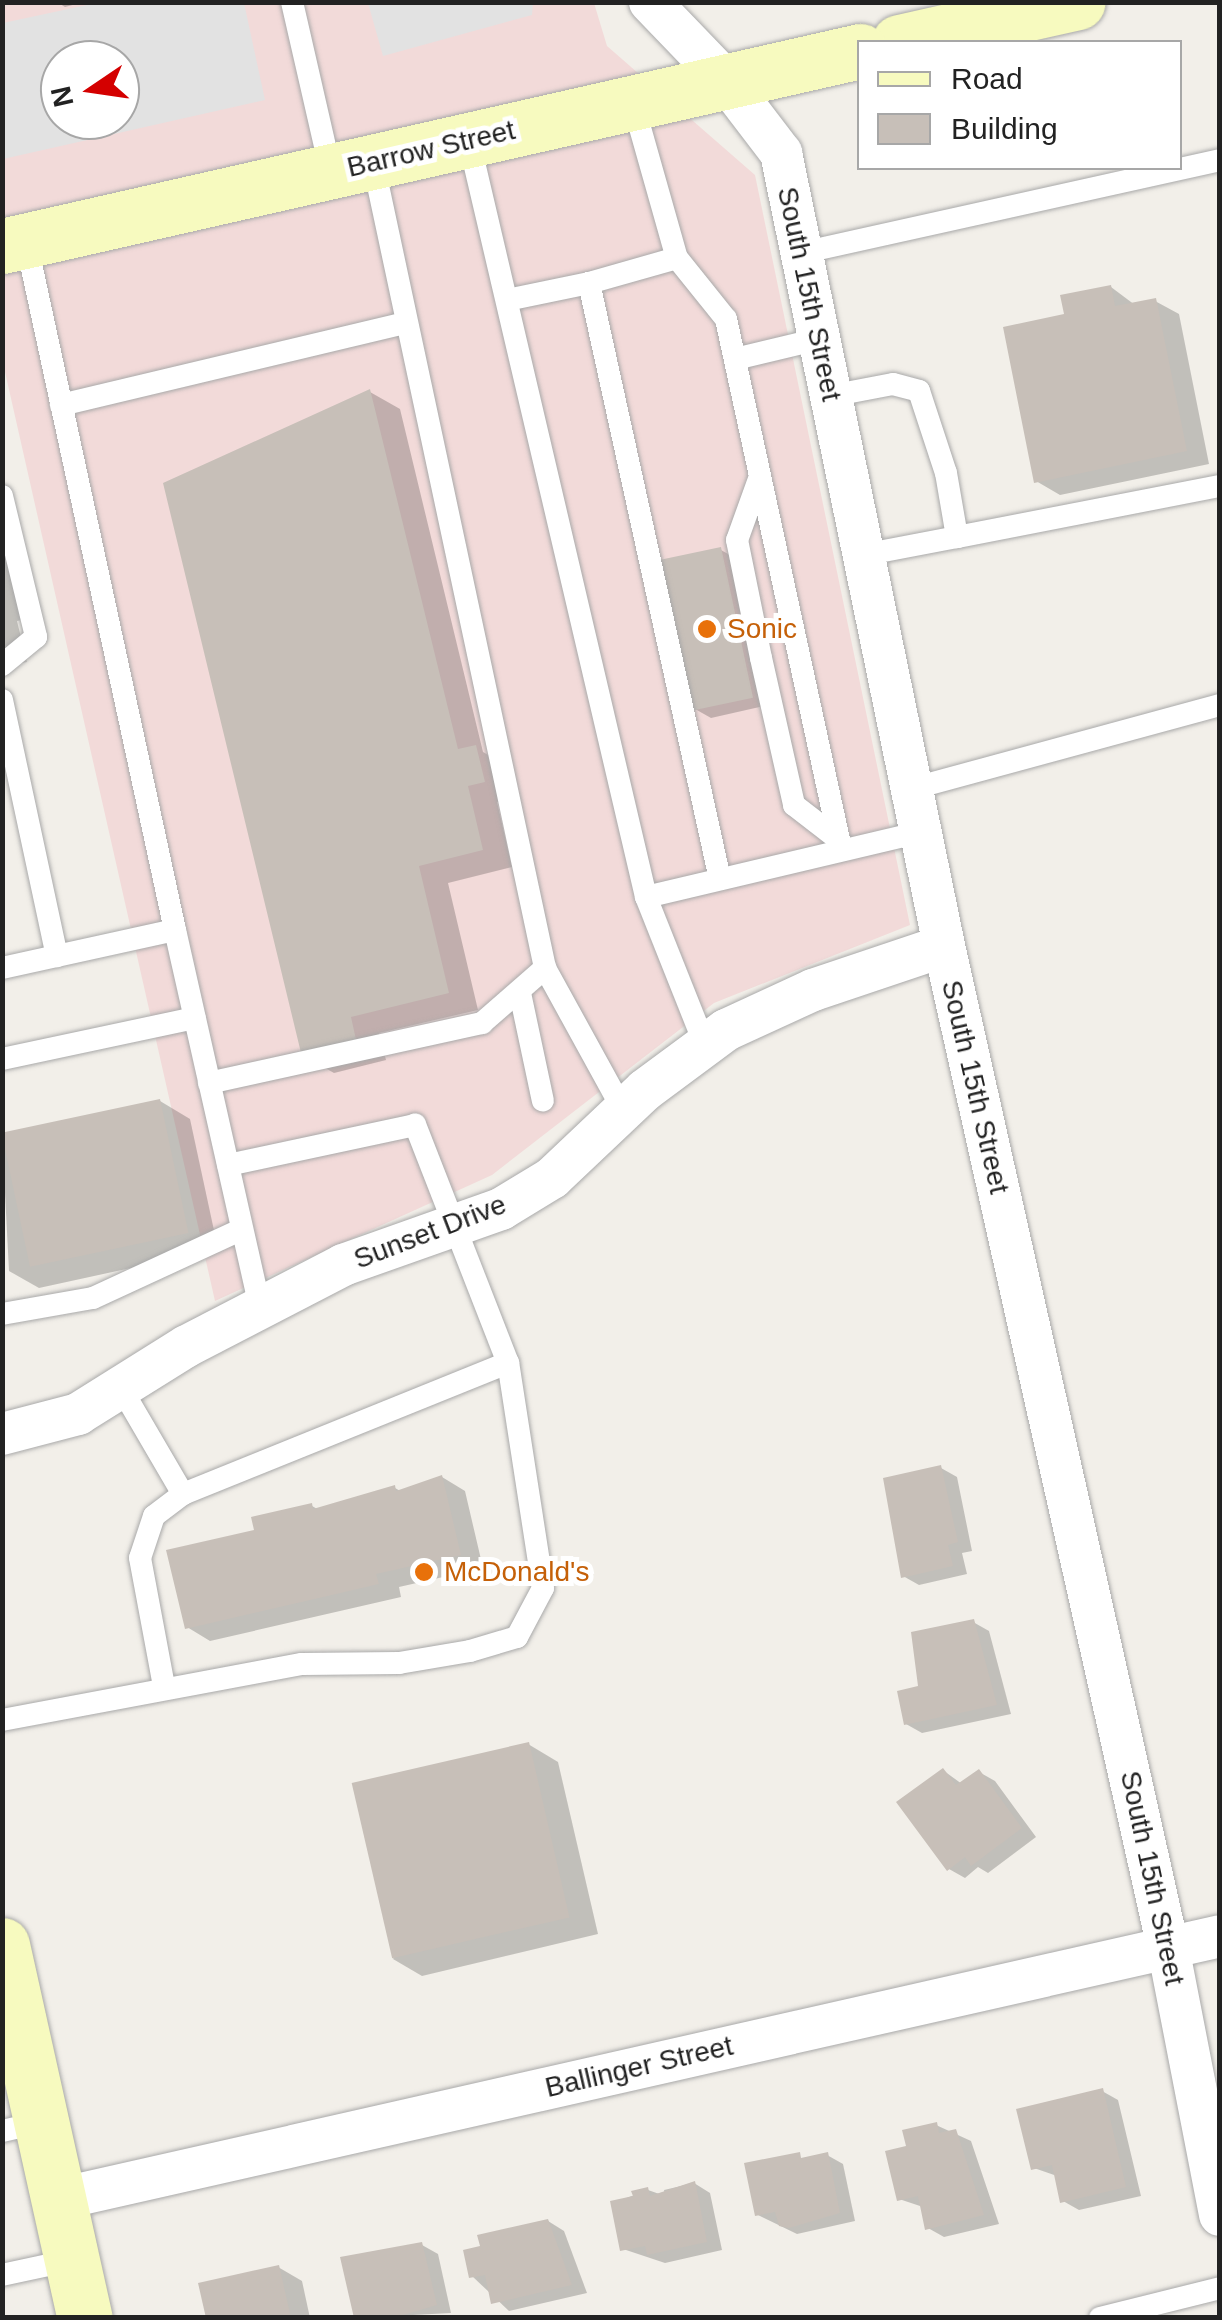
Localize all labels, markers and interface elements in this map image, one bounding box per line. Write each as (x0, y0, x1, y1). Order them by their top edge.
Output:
north arrow (40, 40, 140, 140)
legend (857, 40, 1182, 170)
text: Road (951, 62, 1023, 95)
text: N (45, 83, 80, 110)
text: Building (951, 112, 1058, 145)
street label: Barrow Street (344, 113, 518, 185)
street label: South 15th Street (770, 184, 848, 404)
place label: Sonic (727, 612, 797, 646)
marker: Sonic (696, 618, 718, 640)
street label: South 15th Street (934, 977, 1016, 1197)
street label: Sunset Drive (349, 1188, 511, 1276)
place label: McDonald's (444, 1555, 589, 1589)
marker: McDonald's (413, 1561, 435, 1583)
street label: South 15th Street (1113, 1768, 1191, 1988)
street label: Ballinger Street (542, 2029, 736, 2105)

